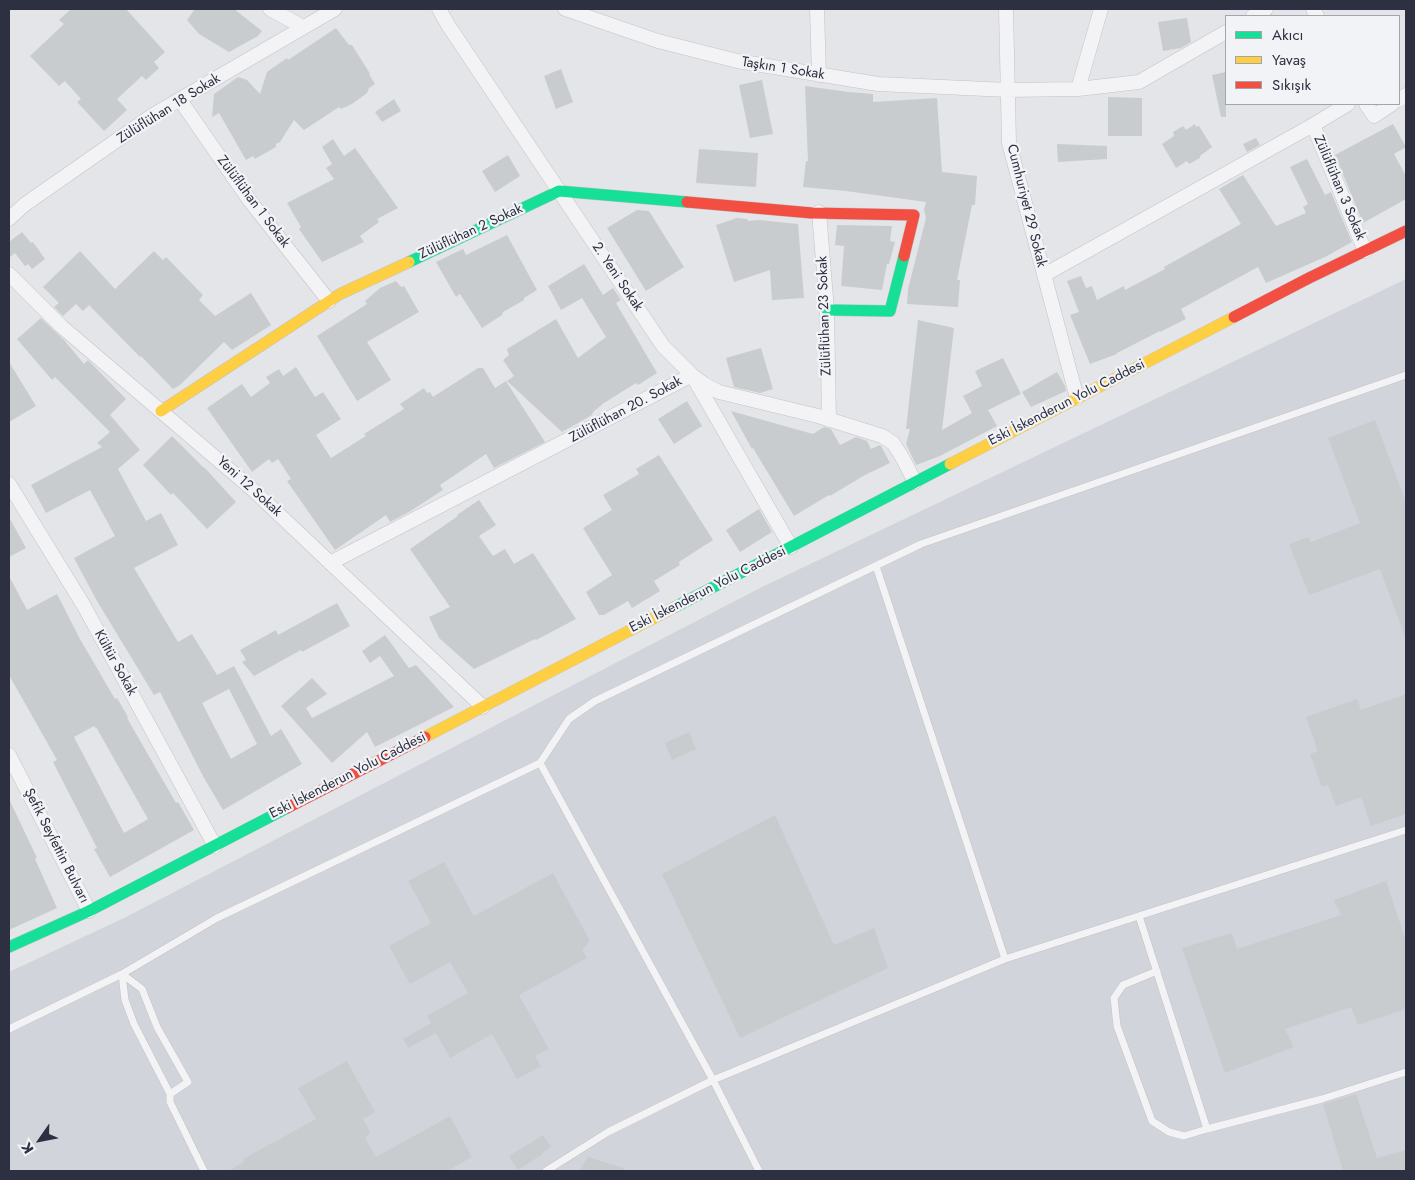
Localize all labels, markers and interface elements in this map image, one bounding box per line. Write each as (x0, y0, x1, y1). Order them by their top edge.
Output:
legend (1225, 15, 1400, 105)
text: Akıcı (1272, 24, 1303, 46)
text: Yavaş (1272, 49, 1306, 71)
street label: Taşkın 1 Sokak (740, 54, 826, 84)
street label: Zülüflühan 18 Sokak (114, 71, 224, 147)
text: Sıkışık (1272, 74, 1311, 96)
street label: Zülüflühan 3 Sokak (1309, 133, 1369, 243)
street label: Cumhuriyet 29 Sokak (1003, 143, 1049, 269)
street label: Zülüflühan 1 Sokak (213, 153, 293, 251)
street label: Zülüflühan 2 Sokak (417, 201, 525, 263)
street label: 2. Yeni Sokak (588, 239, 646, 315)
street label: Zülüflühan 23 Sokak (815, 256, 835, 376)
street label: Eski İskenderun Yolu Caddesi (986, 356, 1148, 450)
street label: Zülüflühan 20. Sokak (567, 373, 685, 447)
street label: Yeni 12 Sokak (213, 453, 285, 521)
street label: Eski İskenderun Yolu Caddesi (627, 543, 789, 637)
street label: Kültür Sokak (90, 627, 140, 699)
street label: Eski İskenderun Yolu Caddesi (267, 729, 429, 823)
street label: Şefik Seyfettin Bulvarı (20, 786, 92, 906)
north arrow (15, 1115, 65, 1165)
text: K (16, 1139, 38, 1158)

